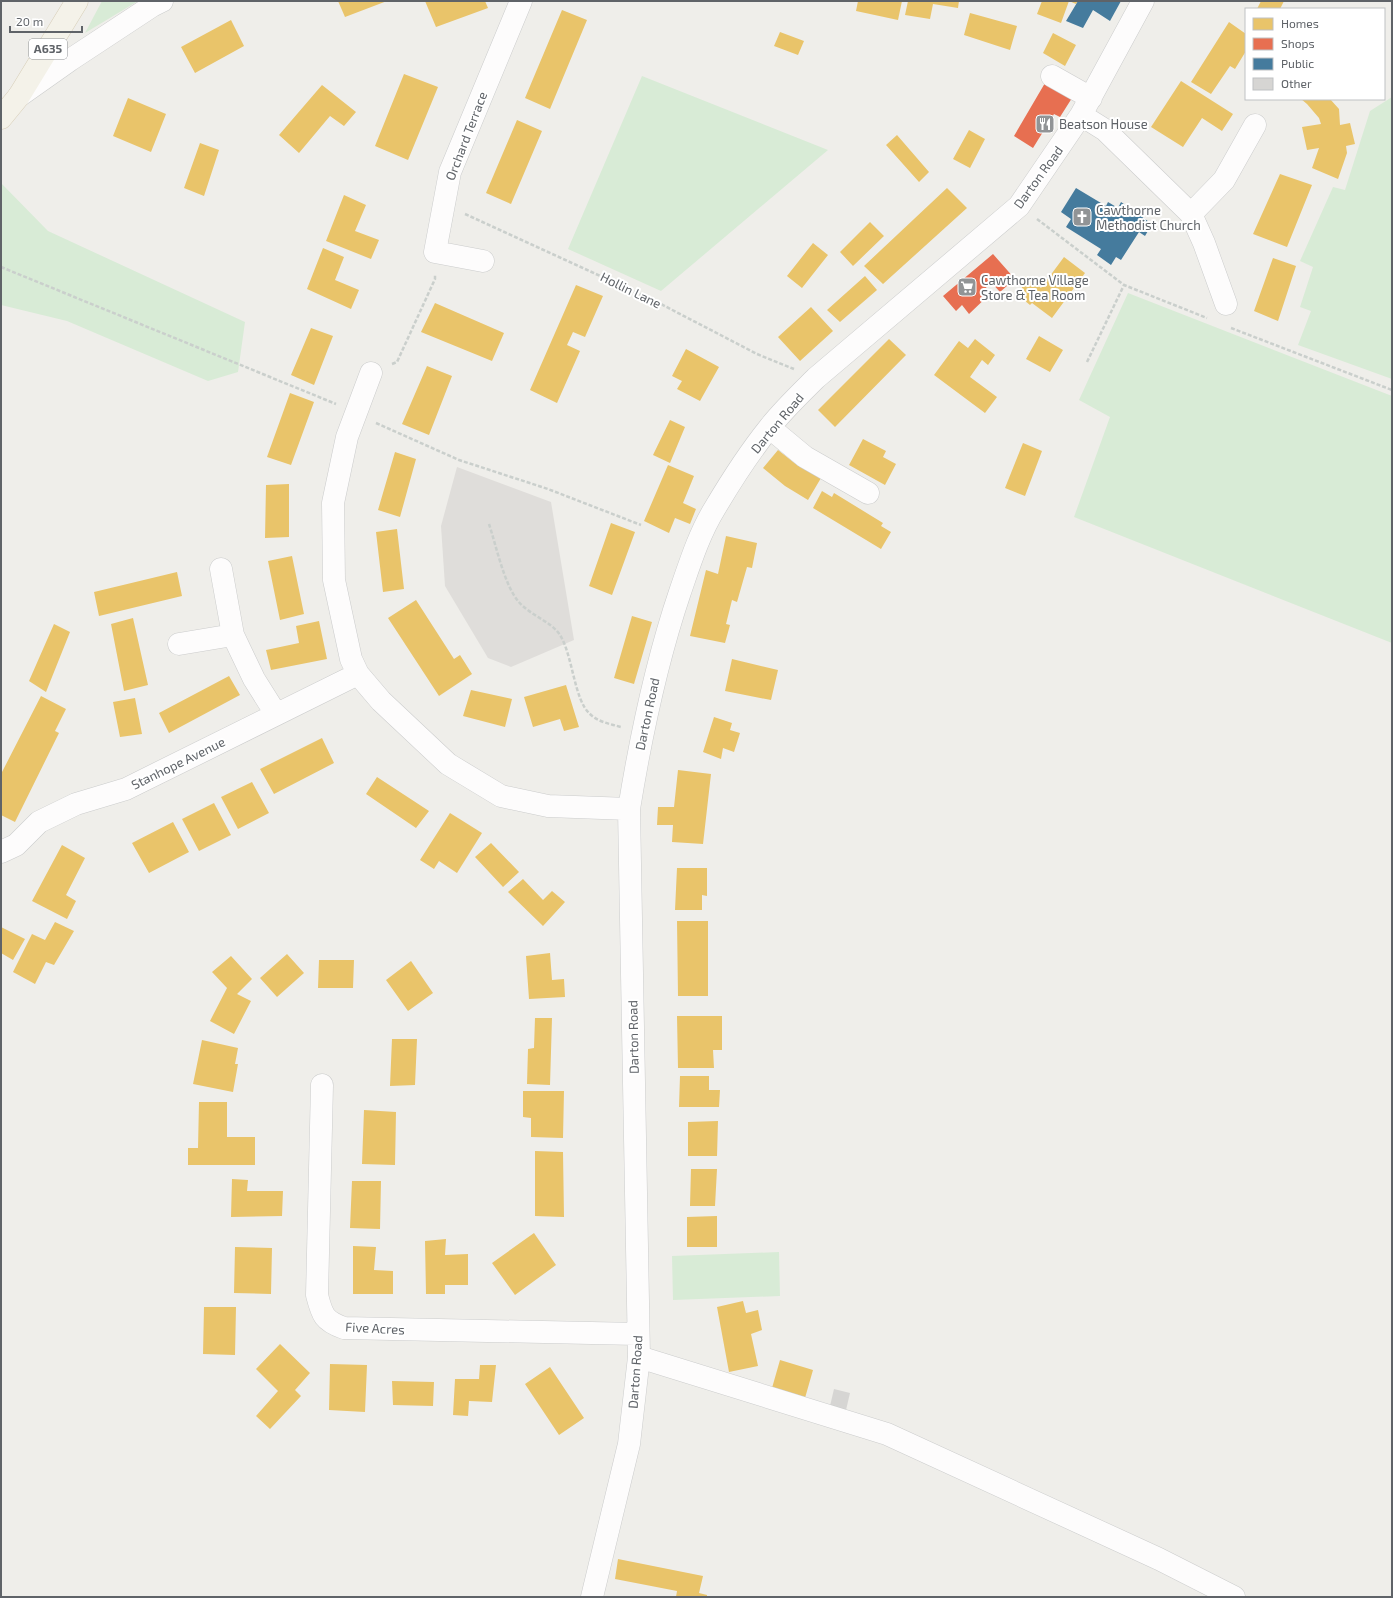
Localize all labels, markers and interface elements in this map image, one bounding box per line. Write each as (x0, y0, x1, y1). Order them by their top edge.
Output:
scale bar (10, 8, 82, 34)
legend (1245, 8, 1385, 100)
text: 20 m (16, 14, 43, 28)
text: Homes (1281, 16, 1319, 30)
text: Shops (1281, 36, 1315, 50)
road number: A635 (29, 39, 67, 59)
text: Public (1281, 56, 1314, 70)
text: Other (1281, 76, 1312, 90)
street label: Orchard Terrace (442, 89, 490, 183)
restaurant icon: Beatson House (1034, 113, 1056, 135)
place label: Beatson House (1059, 116, 1148, 132)
street label: Darton Road (1010, 142, 1066, 212)
place label: Cawthorne Methodist Church (1096, 202, 1201, 233)
church icon: Cawthorne Methodist Church (1071, 206, 1093, 228)
street label: Hollin Lane (598, 268, 664, 312)
place label: Cawthorne Village Store & Tea Room (981, 272, 1089, 303)
supermarket icon: Cawthorne Village Store & Tea Room (956, 276, 978, 298)
street label: Darton Road (747, 390, 807, 456)
street label: Darton Road (632, 676, 662, 752)
street label: Stanhope Avenue (128, 733, 228, 793)
street label: Darton Road (624, 1000, 642, 1074)
street label: Five Acres (345, 1318, 405, 1338)
street label: Darton Road (624, 1335, 646, 1409)

